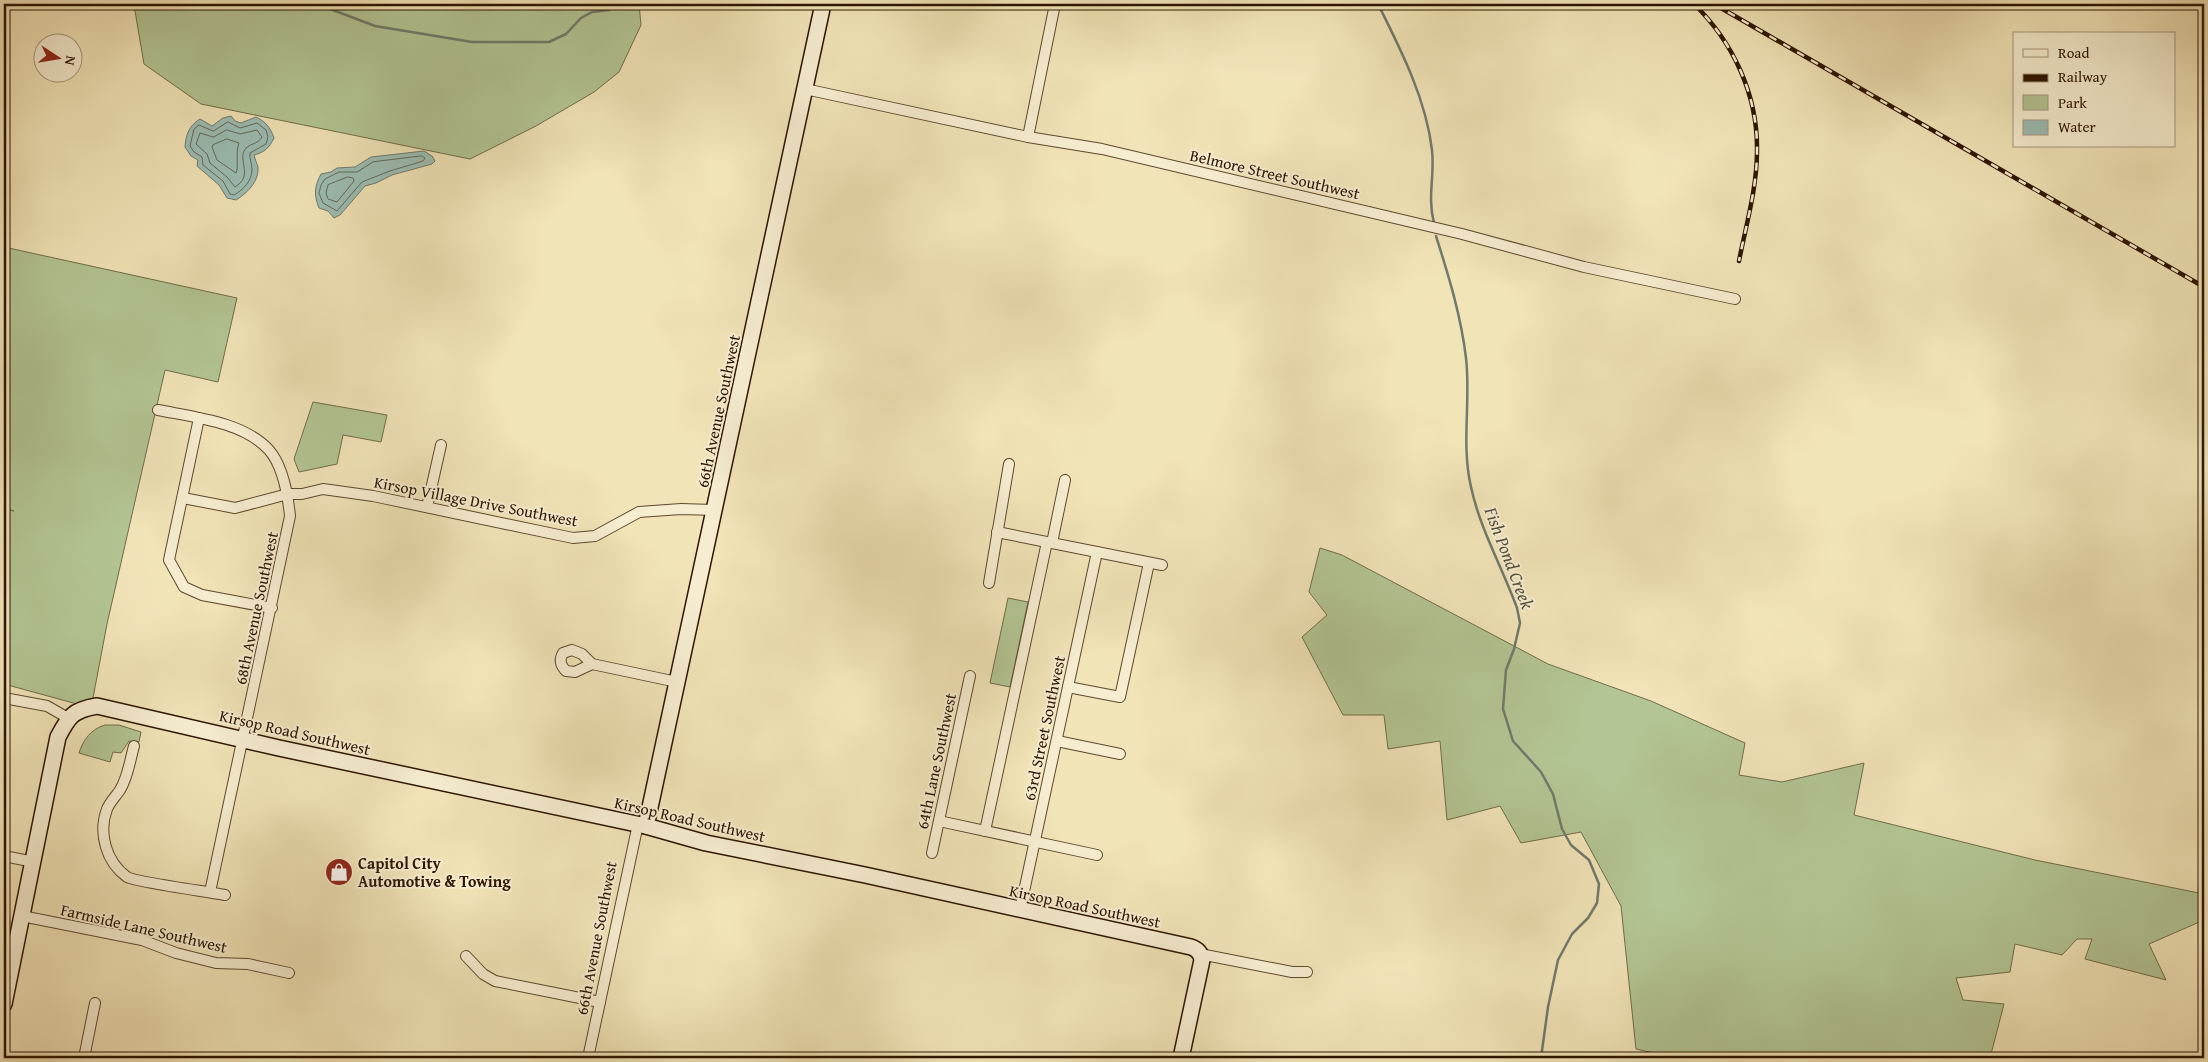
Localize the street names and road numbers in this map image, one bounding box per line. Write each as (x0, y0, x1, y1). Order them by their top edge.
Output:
street label: Belmore Street Southwest (1188, 143, 1363, 205)
street label: 66th Avenue Southwest (690, 332, 746, 490)
street label: Kirsop Village Drive Southwest (372, 469, 580, 533)
street label: 68th Avenue Southwest (228, 529, 284, 687)
street label: 63rd Street Southwest (1017, 653, 1071, 803)
street label: 64th Lane Southwest (910, 690, 962, 831)
street label: Kirsop Road Southwest (217, 703, 373, 761)
street label: Kirsop Road Southwest (612, 790, 768, 848)
street label: 66th Avenue Southwest (569, 859, 623, 1017)
street label: Kirsop Road Southwest (1007, 878, 1163, 934)
street label: Farmside Lane Southwest (58, 897, 230, 959)

